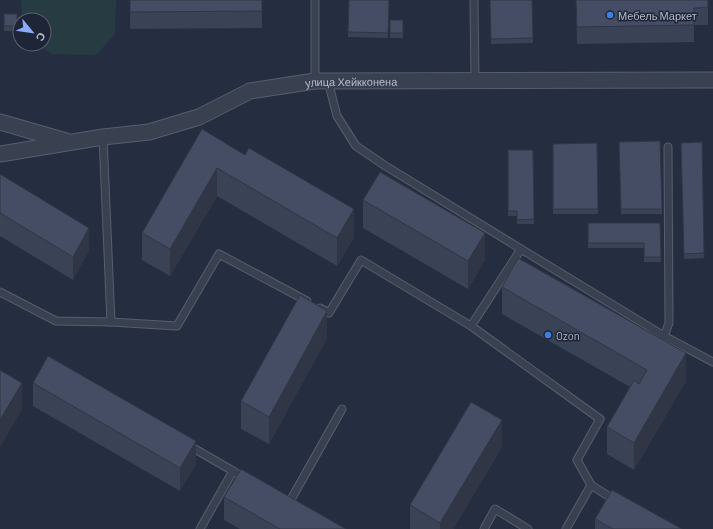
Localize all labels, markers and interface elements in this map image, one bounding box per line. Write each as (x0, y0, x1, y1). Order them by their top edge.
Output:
place label: Мебель Маркет (618, 9, 697, 22)
marker: Мебель Маркет (605, 10, 615, 20)
north arrow (12, 12, 52, 52)
text: С (34, 30, 49, 44)
street label: улица Хейкконена (304, 74, 398, 89)
place label: Ozon (556, 329, 580, 342)
marker: Ozon (543, 330, 553, 340)

